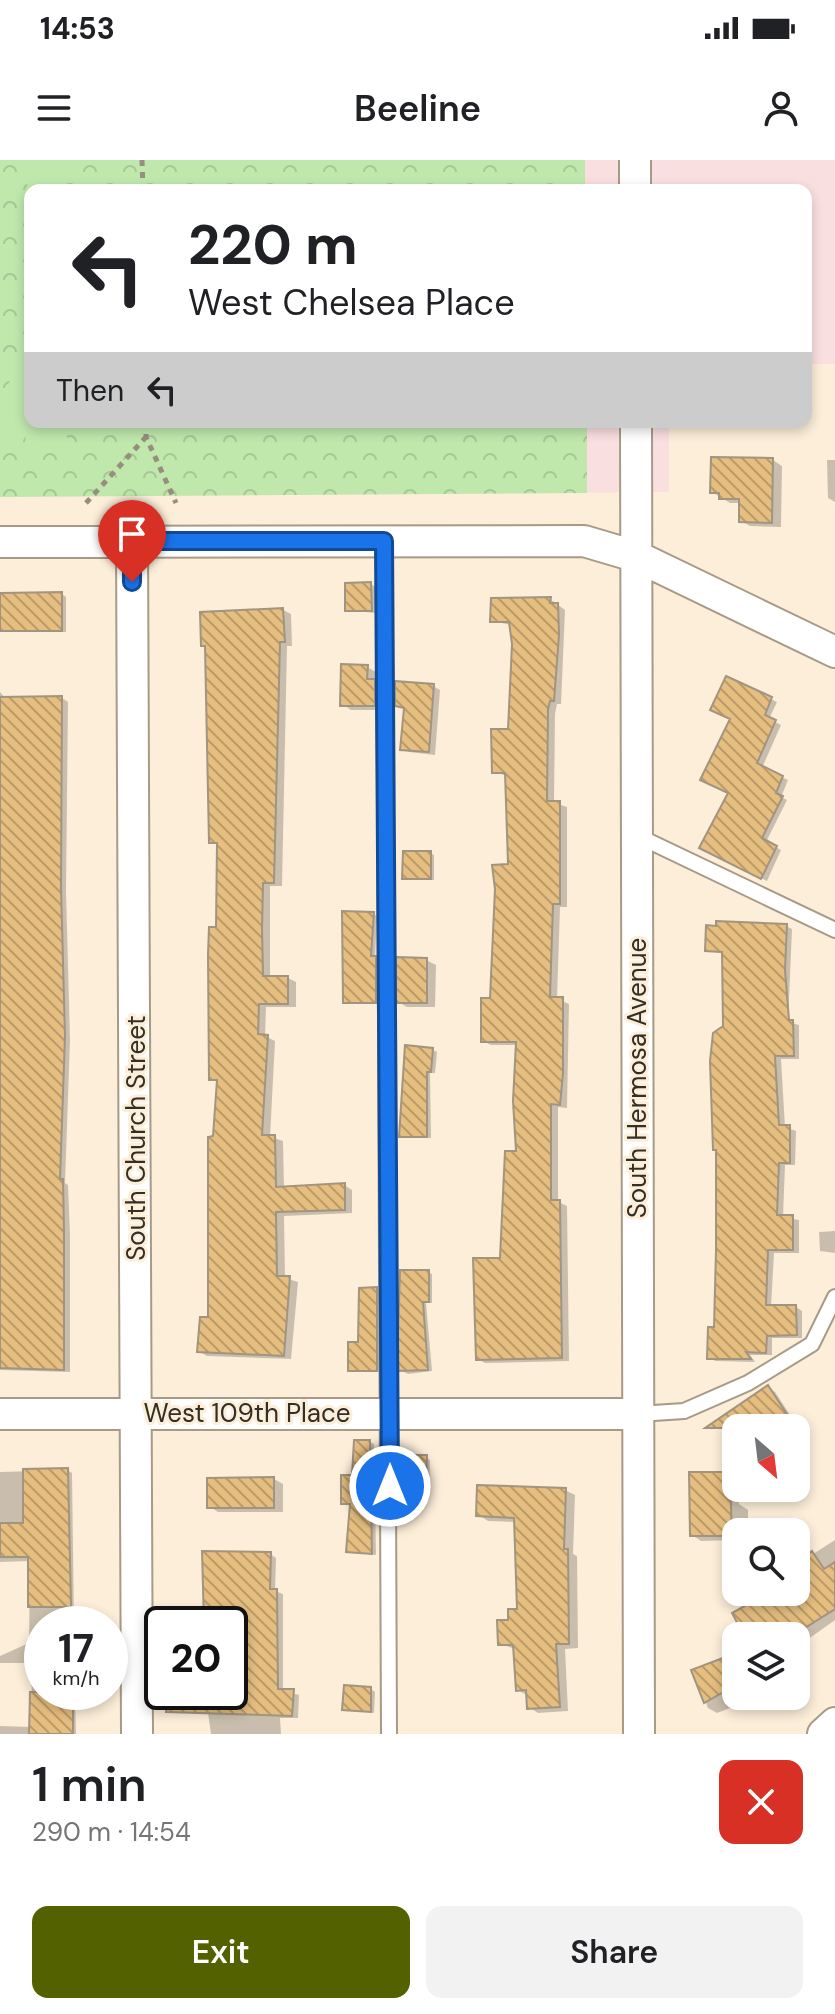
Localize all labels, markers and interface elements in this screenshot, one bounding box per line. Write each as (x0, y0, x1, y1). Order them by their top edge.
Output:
text: 14:53 (40, 9, 115, 48)
text: Beeline (354, 85, 481, 132)
icon: menu (32, 86, 76, 130)
icon: person (759, 86, 803, 130)
text: 220 m (188, 208, 358, 281)
icon: left (56, 216, 160, 320)
text: West Chelsea Place (188, 279, 515, 326)
icon: left (140, 368, 184, 412)
text: Then (56, 371, 124, 410)
pin (98, 500, 166, 582)
icon: arrive (110, 512, 154, 556)
street label: South Hermosa Avenue (620, 938, 654, 1218)
street label: South Church Street (119, 1015, 153, 1261)
street label: West 109th Place (143, 1396, 351, 1430)
north arrow (722, 1414, 810, 1502)
map controls (722, 1414, 810, 1710)
position arrow (348, 1444, 432, 1528)
button: search (722, 1518, 810, 1606)
speed limit sign: 20 (144, 1606, 248, 1710)
text: 17 (58, 1622, 94, 1674)
button: layers (722, 1622, 810, 1710)
text: km/h (52, 1665, 100, 1691)
text: 1 min (32, 1753, 147, 1816)
button: close (719, 1760, 803, 1844)
text: 290 m · 14:54 (32, 1815, 191, 1849)
button: Exit (32, 1906, 410, 1998)
button: Share (426, 1906, 803, 1998)

